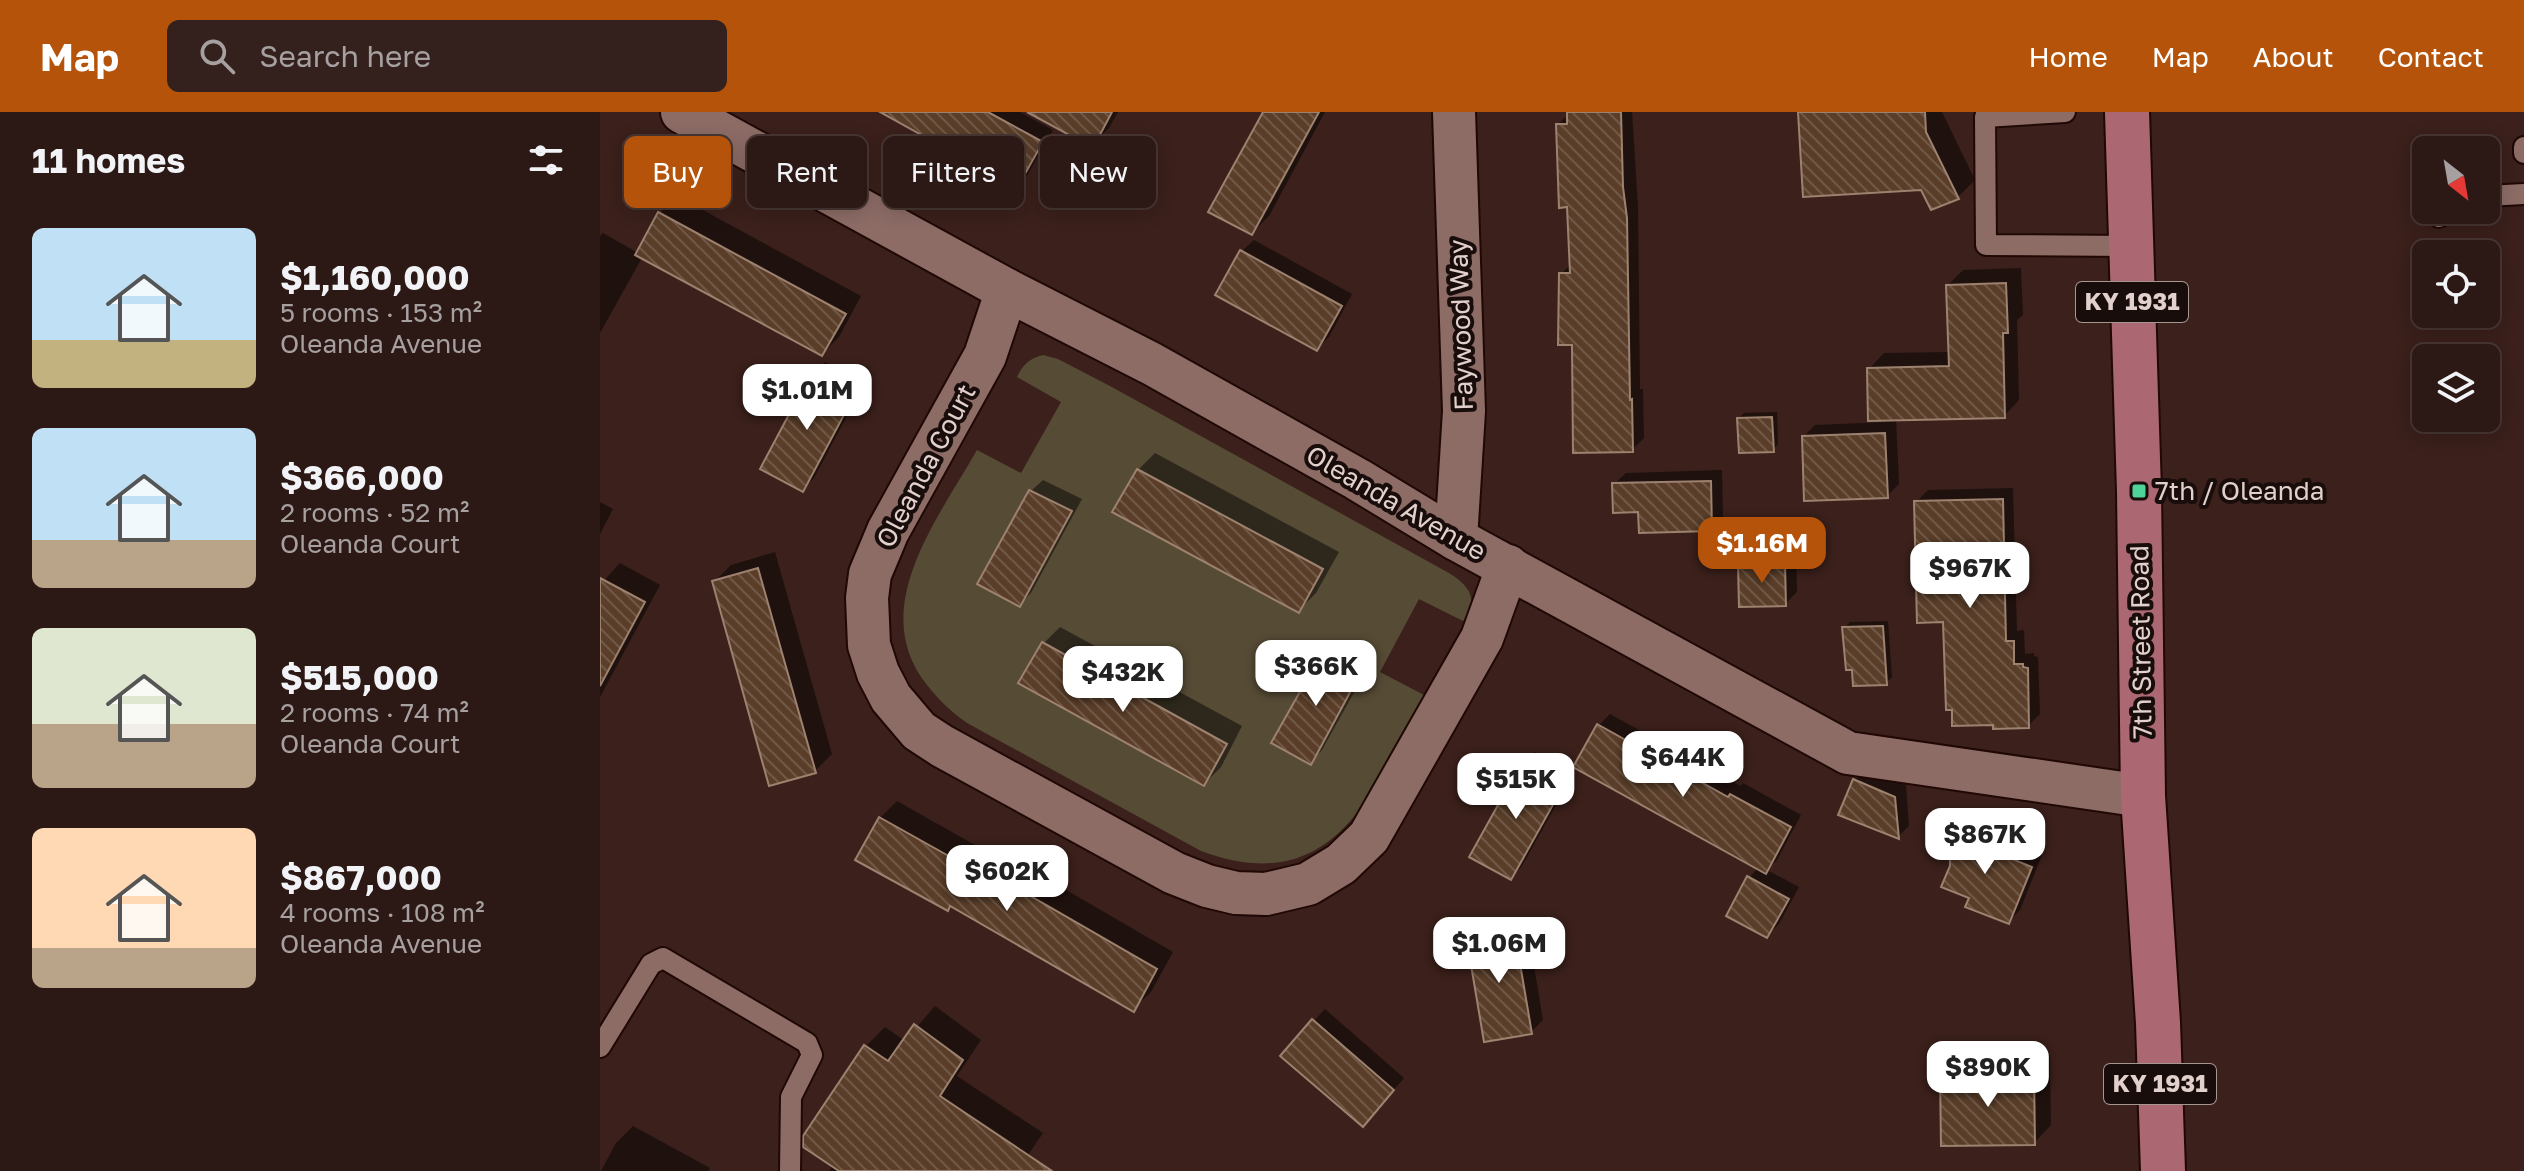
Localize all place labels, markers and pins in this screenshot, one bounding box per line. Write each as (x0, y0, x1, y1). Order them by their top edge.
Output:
pin: $1.01M (742, 364, 872, 432)
place label: 7th / Oleanda (2155, 475, 2324, 506)
marker: 7th / Oleanda (2130, 482, 2148, 500)
pin: $1.16M (1697, 517, 1827, 585)
pin: $967K (1914, 542, 2026, 610)
pin: $366K (1260, 640, 1372, 708)
pin: $432K (1067, 646, 1179, 714)
pin: $644K (1627, 731, 1739, 799)
pin: $515K (1460, 753, 1572, 821)
pin: $867K (1929, 808, 2041, 876)
pin: $602K (951, 845, 1063, 913)
pin: $1.06M (1434, 917, 1564, 985)
pin: $890K (1932, 1041, 2044, 1109)

